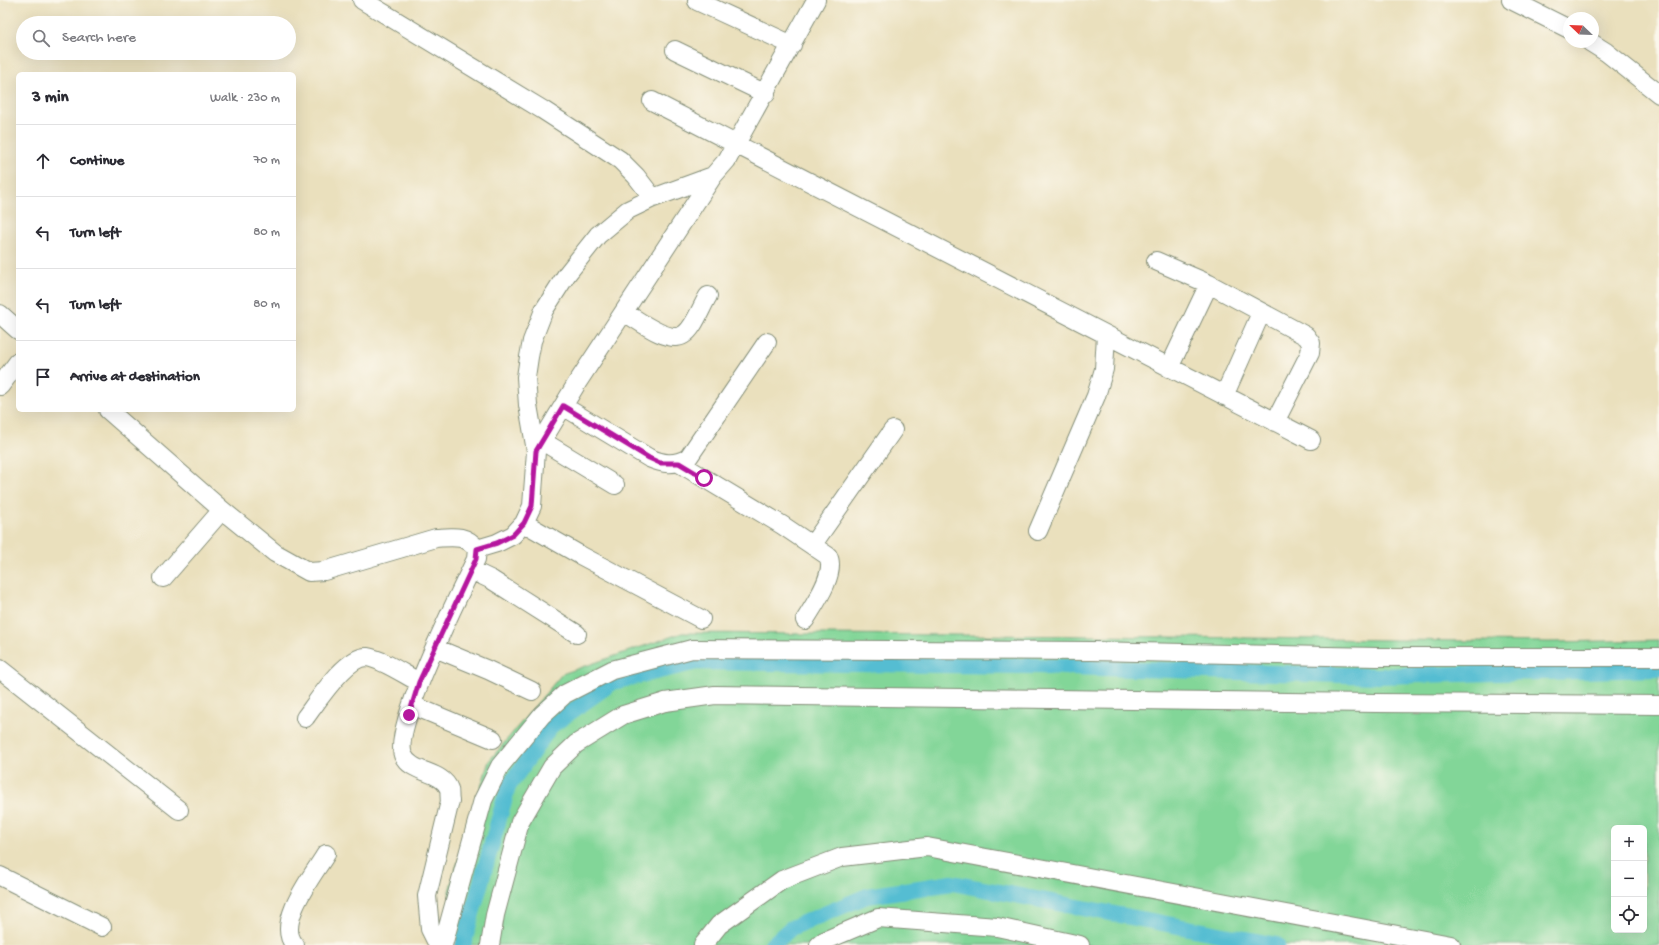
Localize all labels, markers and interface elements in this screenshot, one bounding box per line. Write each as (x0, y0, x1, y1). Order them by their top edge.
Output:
north arrow (1563, 12, 1599, 48)
search box (16, 16, 296, 60)
icon: search (30, 27, 52, 49)
text: Search here (62, 29, 136, 47)
text: 3 min (32, 88, 69, 108)
text: Walk · 230 m (210, 91, 280, 106)
icon: ahead (32, 150, 54, 172)
text: Continue (70, 152, 124, 170)
text: 70 m (254, 153, 280, 168)
icon: left (32, 222, 54, 244)
text: Turn left (70, 224, 121, 242)
text: 80 m (253, 225, 280, 240)
icon: left (32, 294, 54, 316)
text: Turn left (70, 296, 121, 314)
text: 80 m (253, 297, 280, 312)
icon: arrive (32, 366, 54, 388)
text: Arrive at destination (70, 368, 200, 386)
route start (695, 469, 713, 487)
route end (400, 706, 418, 724)
map controls (1611, 825, 1647, 933)
button: + (1611, 825, 1647, 861)
button: − (1611, 861, 1647, 897)
button: locate (1611, 897, 1647, 933)

